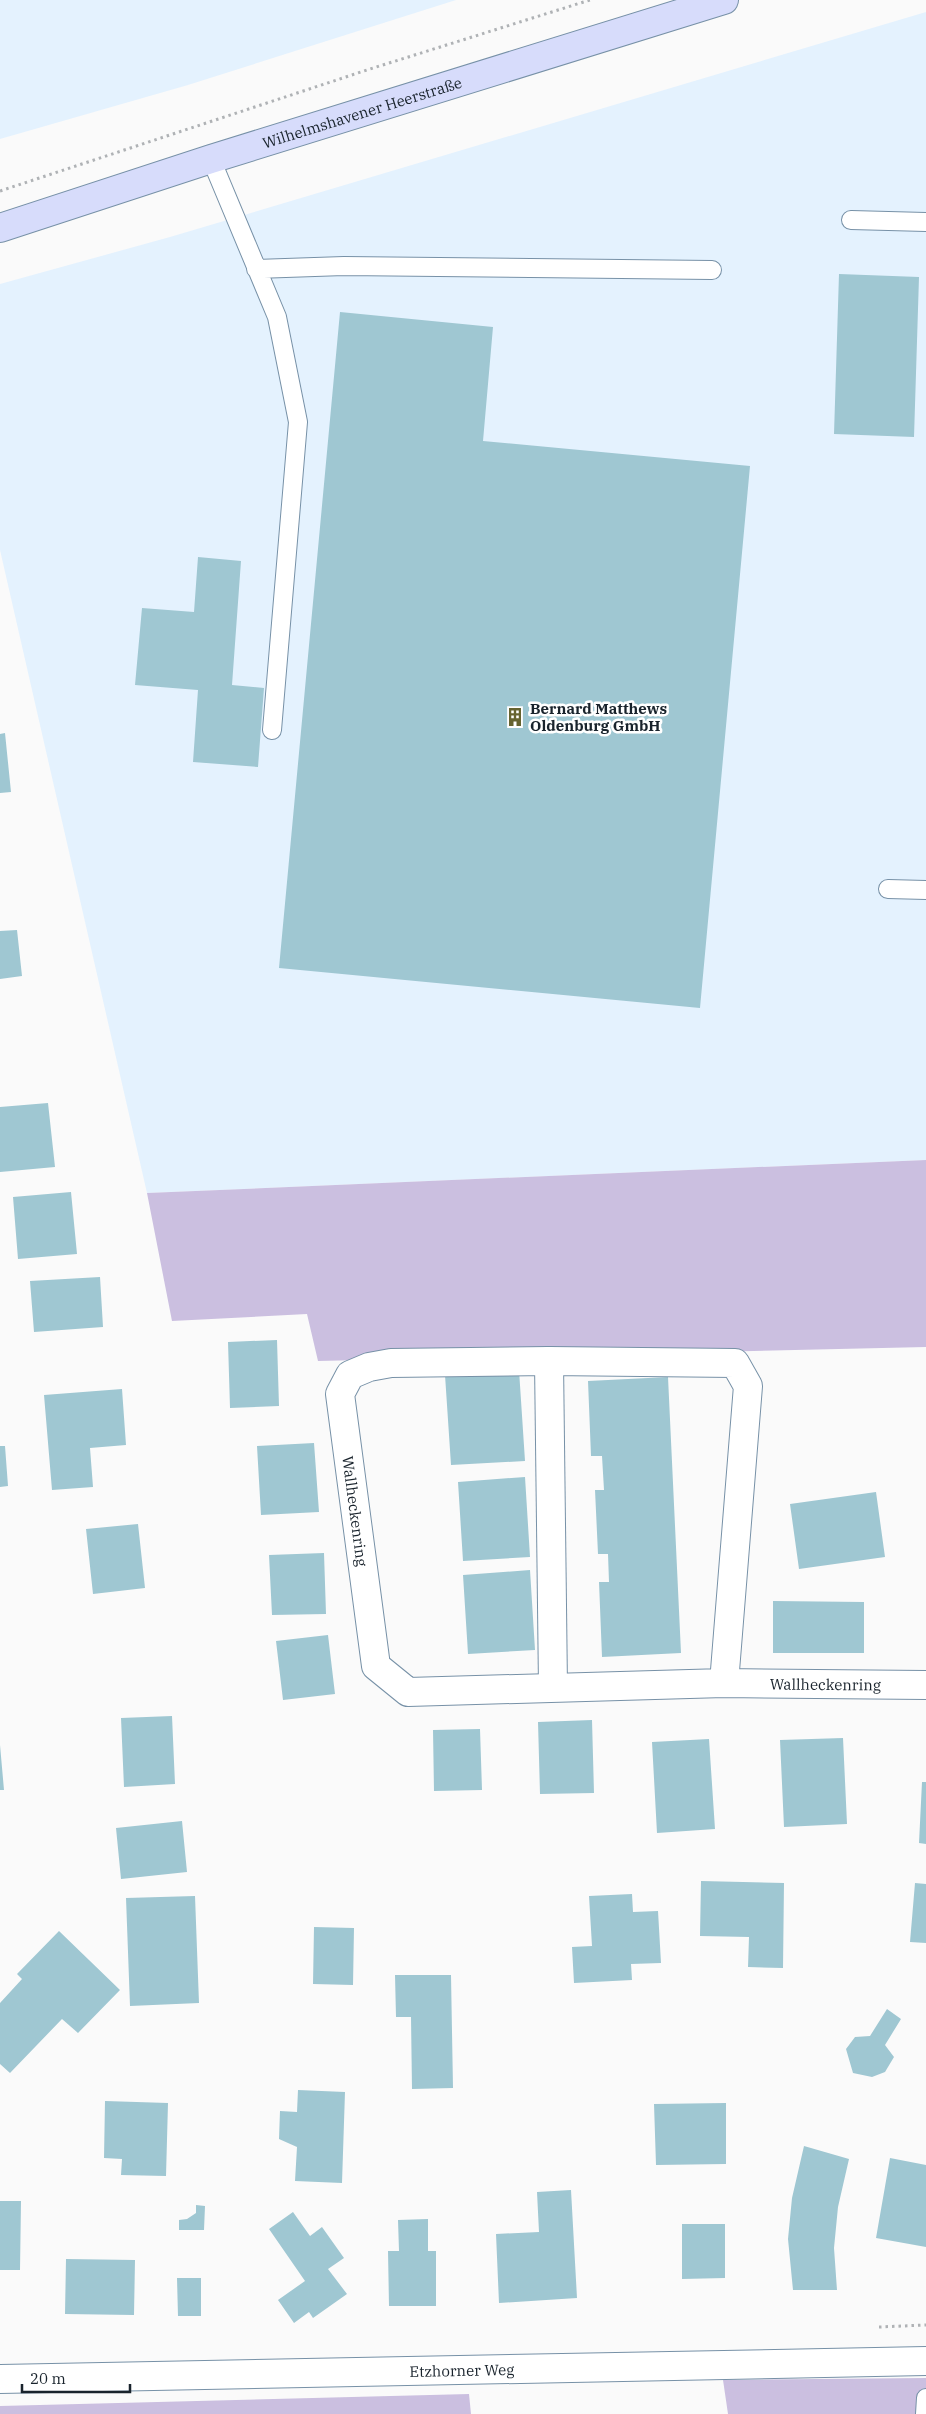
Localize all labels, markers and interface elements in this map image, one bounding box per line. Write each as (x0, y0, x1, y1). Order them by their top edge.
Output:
street label: Wilhelmshavener Heerstraße (260, 72, 464, 152)
place label: Bernard Matthews Oldenburg GmbH (530, 699, 667, 735)
building icon: Bernard Matthews Oldenburg GmbH (504, 706, 526, 728)
street label: Wallheckenring (339, 1455, 372, 1568)
street label: Wallheckenring (770, 1674, 881, 1694)
street label: Etzhorner Weg (409, 2360, 515, 2381)
scale bar (22, 2362, 130, 2394)
text: 20 m (30, 2369, 66, 2388)

